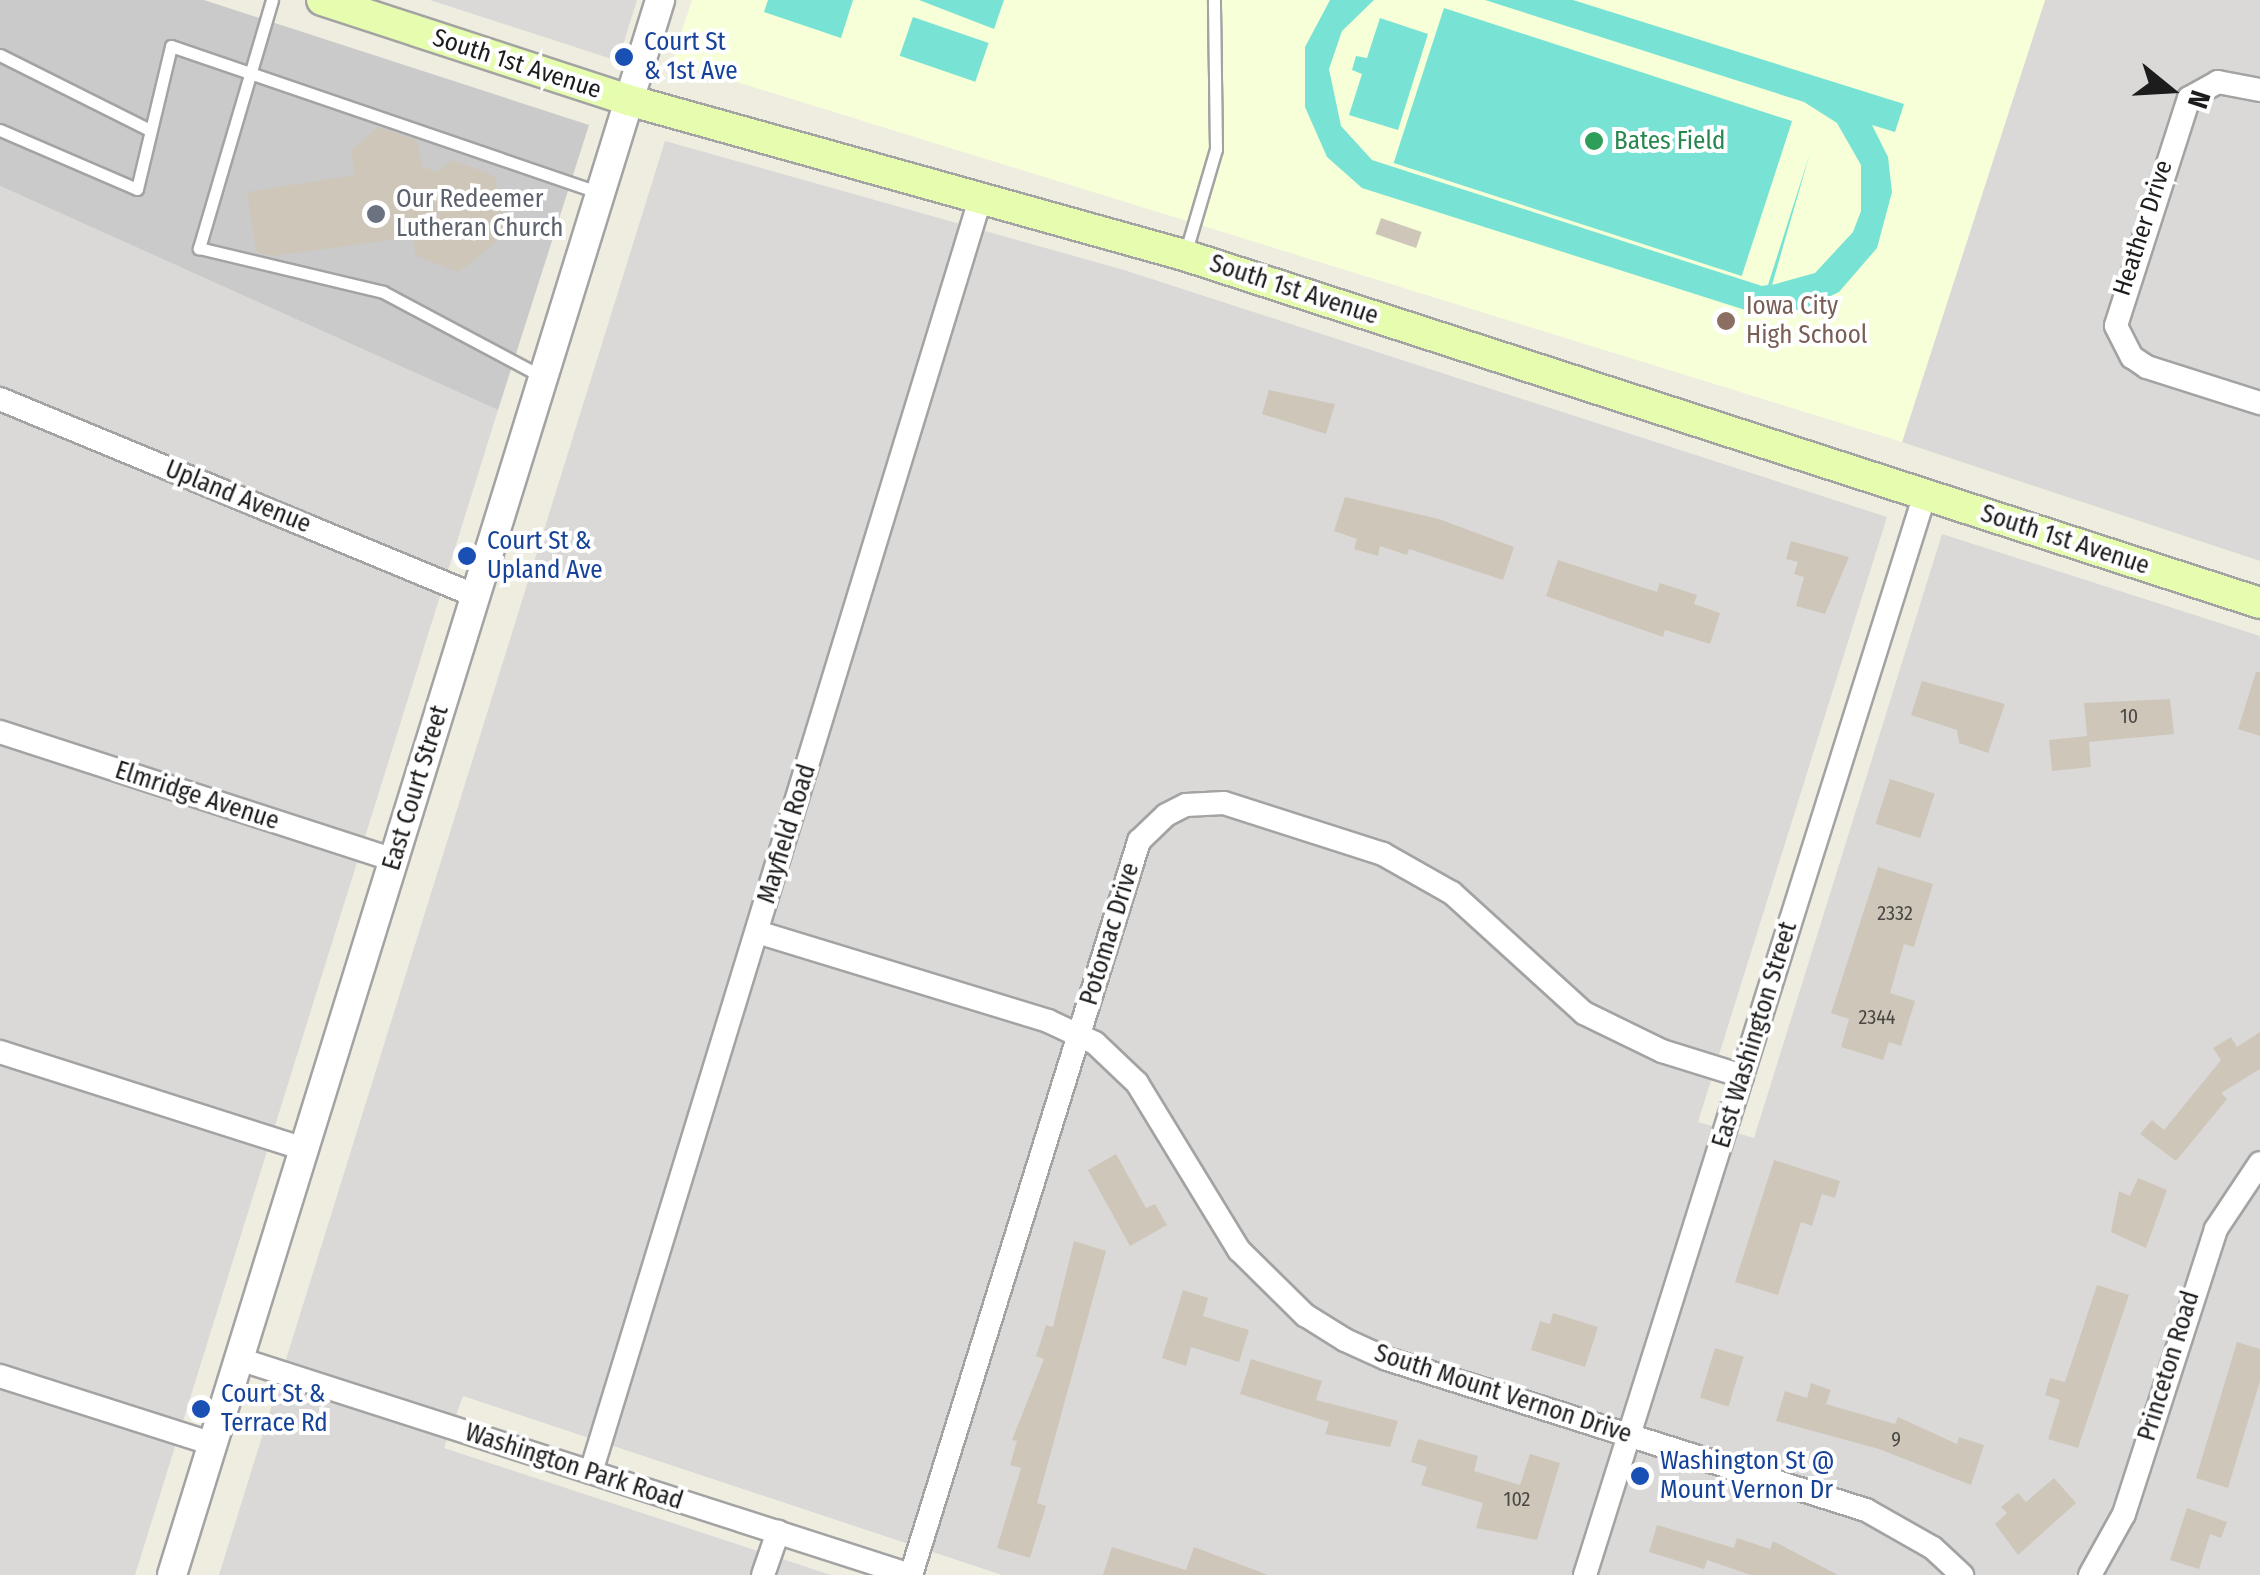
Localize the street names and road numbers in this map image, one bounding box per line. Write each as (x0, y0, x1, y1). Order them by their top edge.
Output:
street label: South 1st Avenue (429, 23, 605, 105)
street label: Heather Drive (2107, 156, 2179, 300)
street label: South 1st Avenue (1206, 249, 1382, 331)
street label: Upland Avenue (161, 454, 315, 540)
street label: South 1st Avenue (1977, 499, 2153, 581)
street label: East Court Street (377, 702, 455, 874)
street label: Elmridge Avenue (111, 755, 283, 837)
street label: Mayfield Road (752, 761, 822, 907)
street label: Potomac Drive (1074, 859, 1146, 1009)
street label: East Washington Street (1706, 918, 1804, 1152)
street label: Princeton Road (2132, 1287, 2206, 1445)
street label: South Mount Vernon Drive (1371, 1338, 1635, 1450)
street label: Washington Park Road (461, 1418, 687, 1516)

